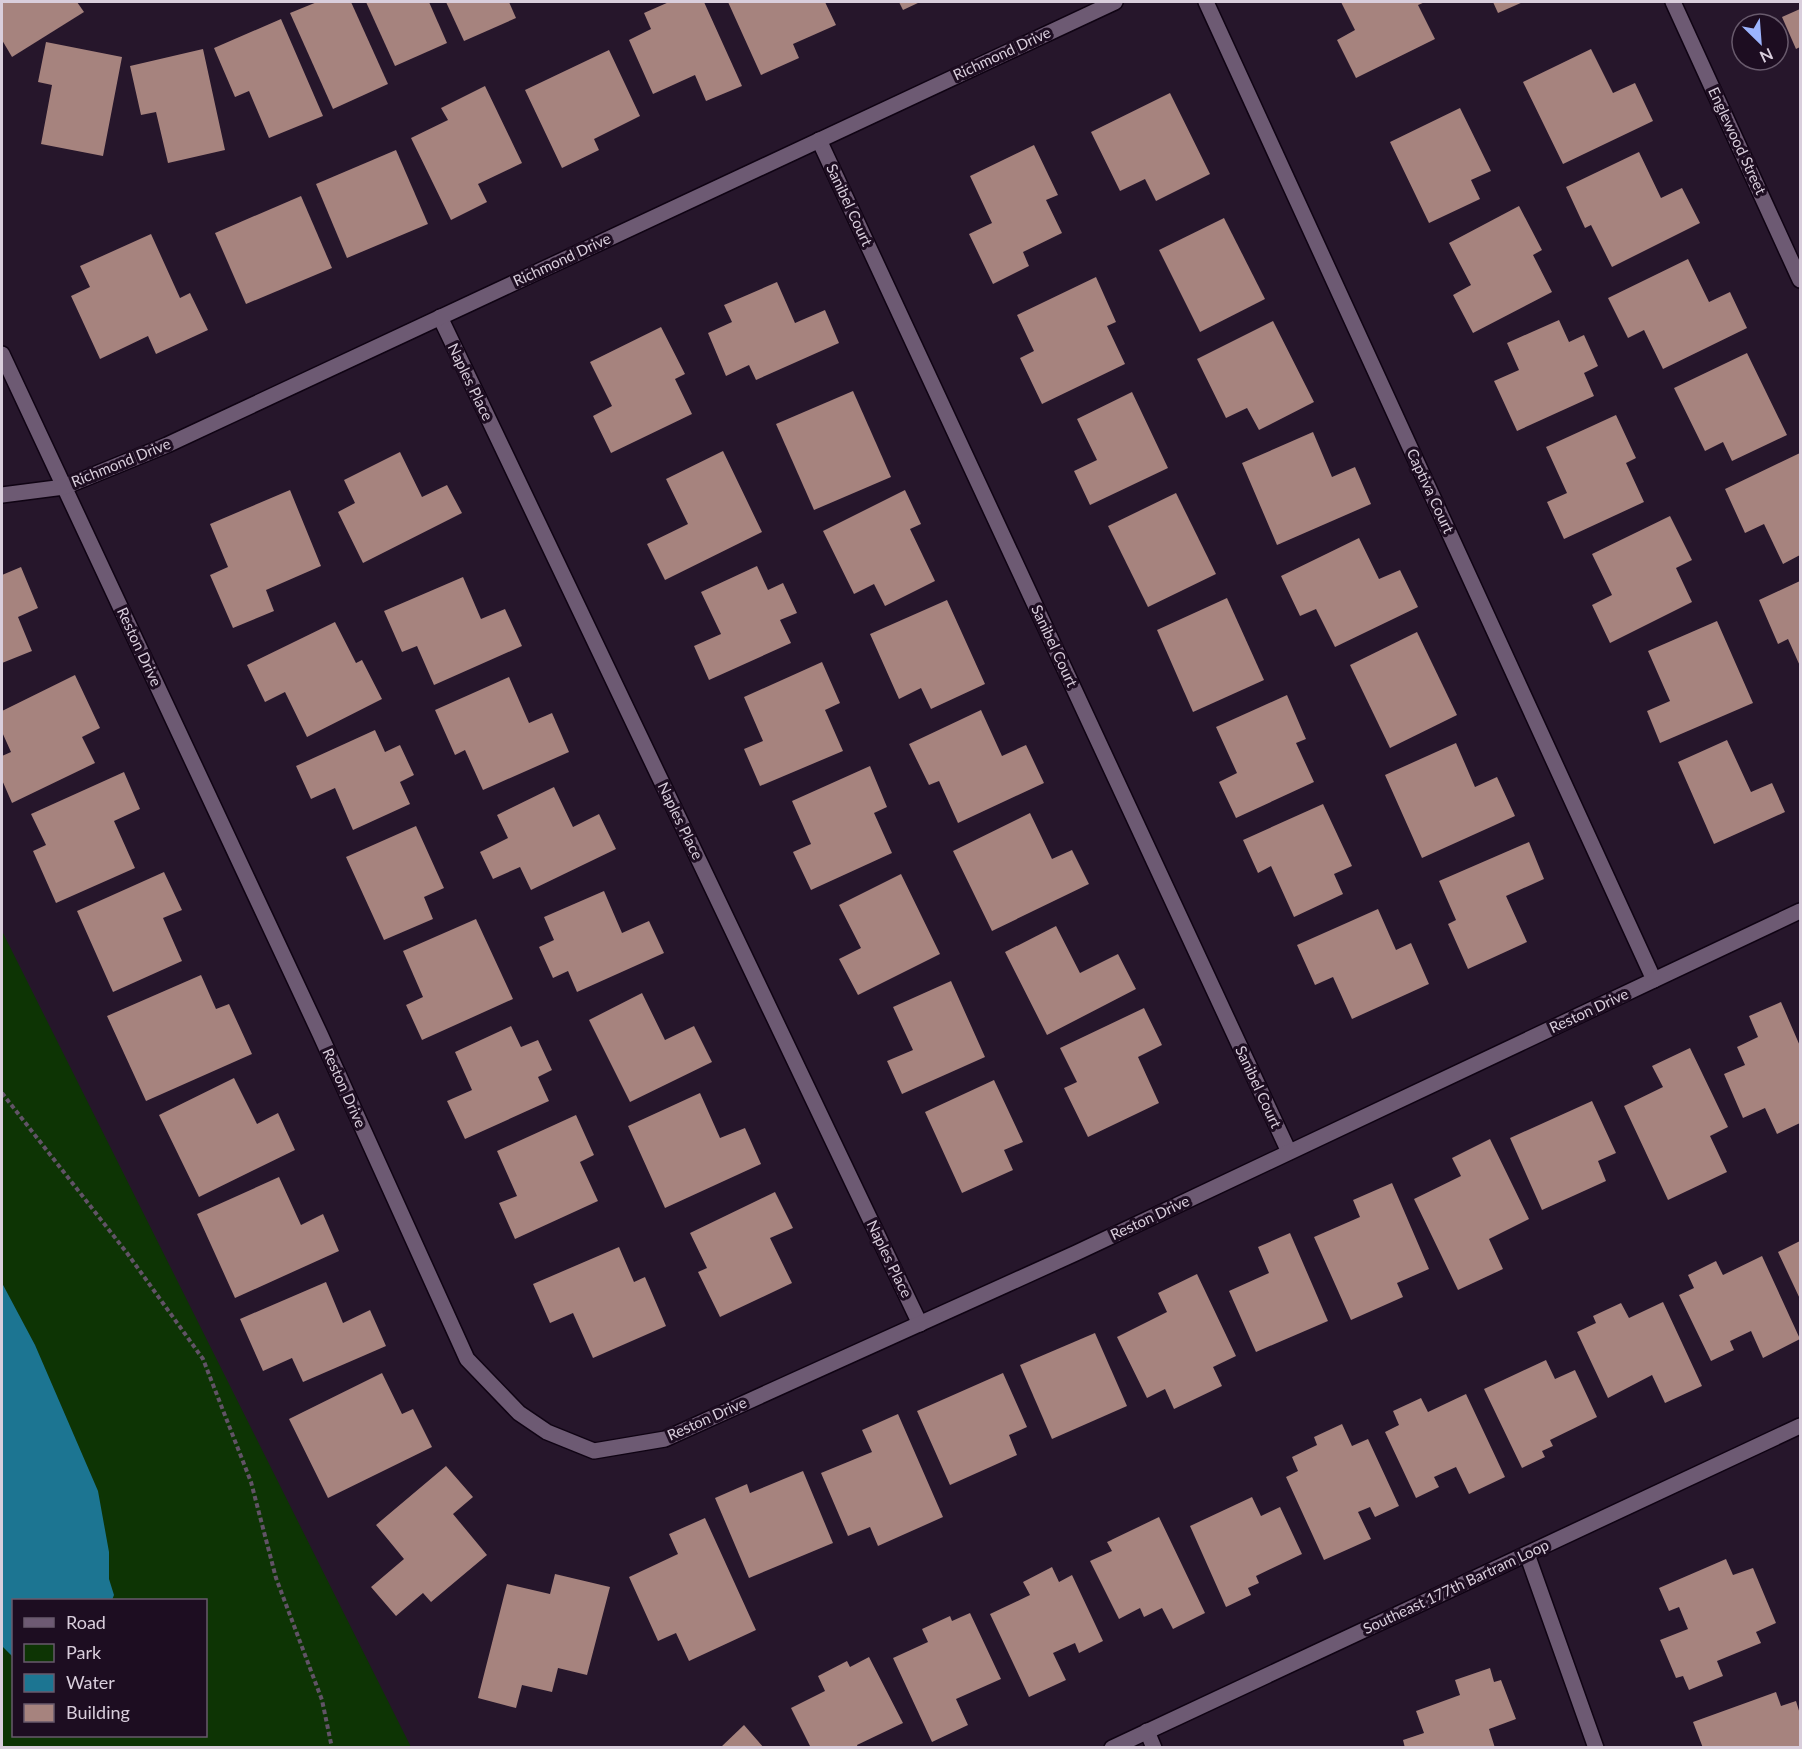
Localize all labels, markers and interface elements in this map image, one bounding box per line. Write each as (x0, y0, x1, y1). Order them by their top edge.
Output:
north arrow (1730, 12, 1790, 72)
street label: Richmond Drive (950, 23, 1053, 84)
text: N (1757, 45, 1776, 67)
street label: Englewood Street (1705, 84, 1771, 198)
street label: Sanibel Court (823, 161, 877, 249)
street label: Richmond Drive (510, 229, 613, 290)
street label: Naples Place (444, 340, 497, 423)
street label: Richmond Drive (68, 434, 173, 490)
street label: Captiva Court (1403, 445, 1459, 536)
street label: Sanibel Court (1028, 602, 1082, 690)
street label: Reston Drive (114, 604, 166, 689)
street label: Naples Place (654, 779, 707, 862)
street label: Reston Drive (1546, 984, 1631, 1036)
street label: Sanibel Court (1232, 1043, 1286, 1131)
street label: Reston Drive (319, 1045, 370, 1130)
street label: Reston Drive (1107, 1191, 1192, 1243)
street label: Naples Place (863, 1217, 916, 1300)
street label: Reston Drive (664, 1393, 749, 1444)
street label: Southeast 177th Bartram Loop (1360, 1535, 1551, 1637)
legend (12, 1599, 207, 1737)
text: Road (66, 1611, 106, 1633)
text: Park (66, 1641, 102, 1663)
text: Water (66, 1671, 115, 1693)
text: Building (66, 1701, 130, 1723)

